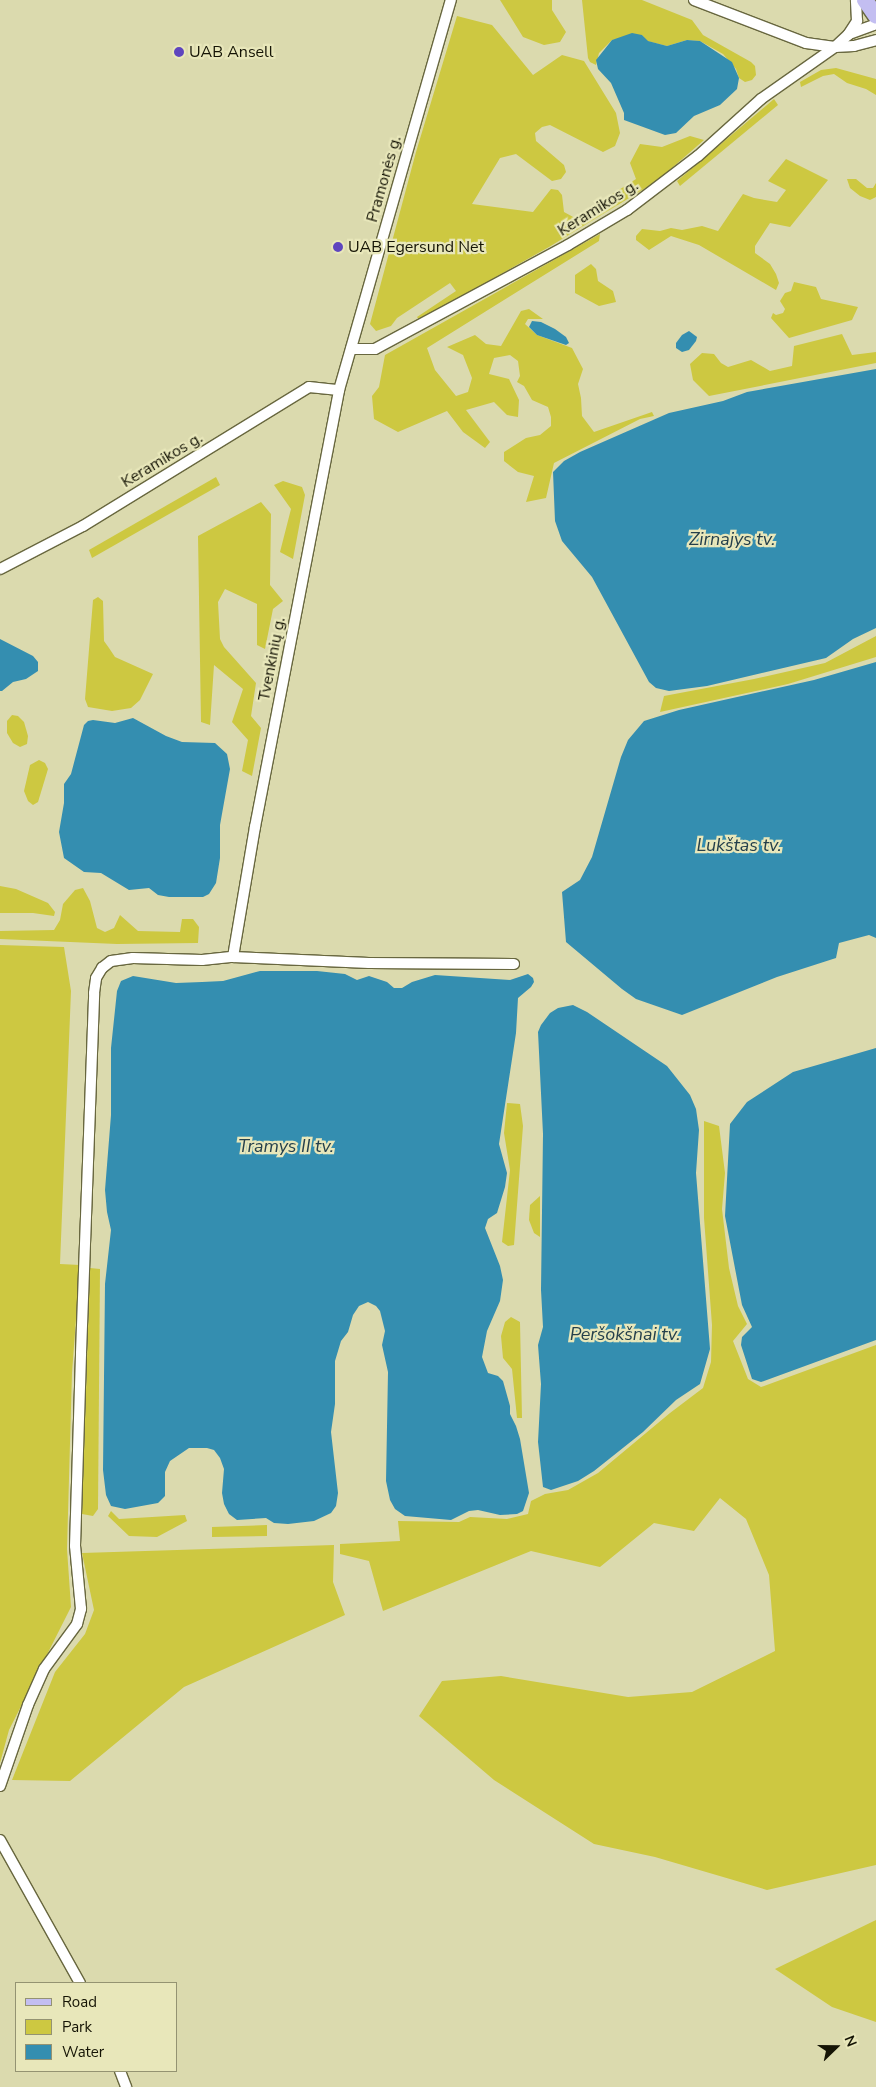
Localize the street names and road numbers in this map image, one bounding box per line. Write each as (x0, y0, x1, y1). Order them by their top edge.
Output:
street label: Pramonės g. (362, 134, 406, 224)
street label: Keramikos g. (554, 176, 642, 240)
street label: Keramikos g. (118, 428, 206, 492)
street label: Tvenkinių g. (254, 615, 290, 703)

